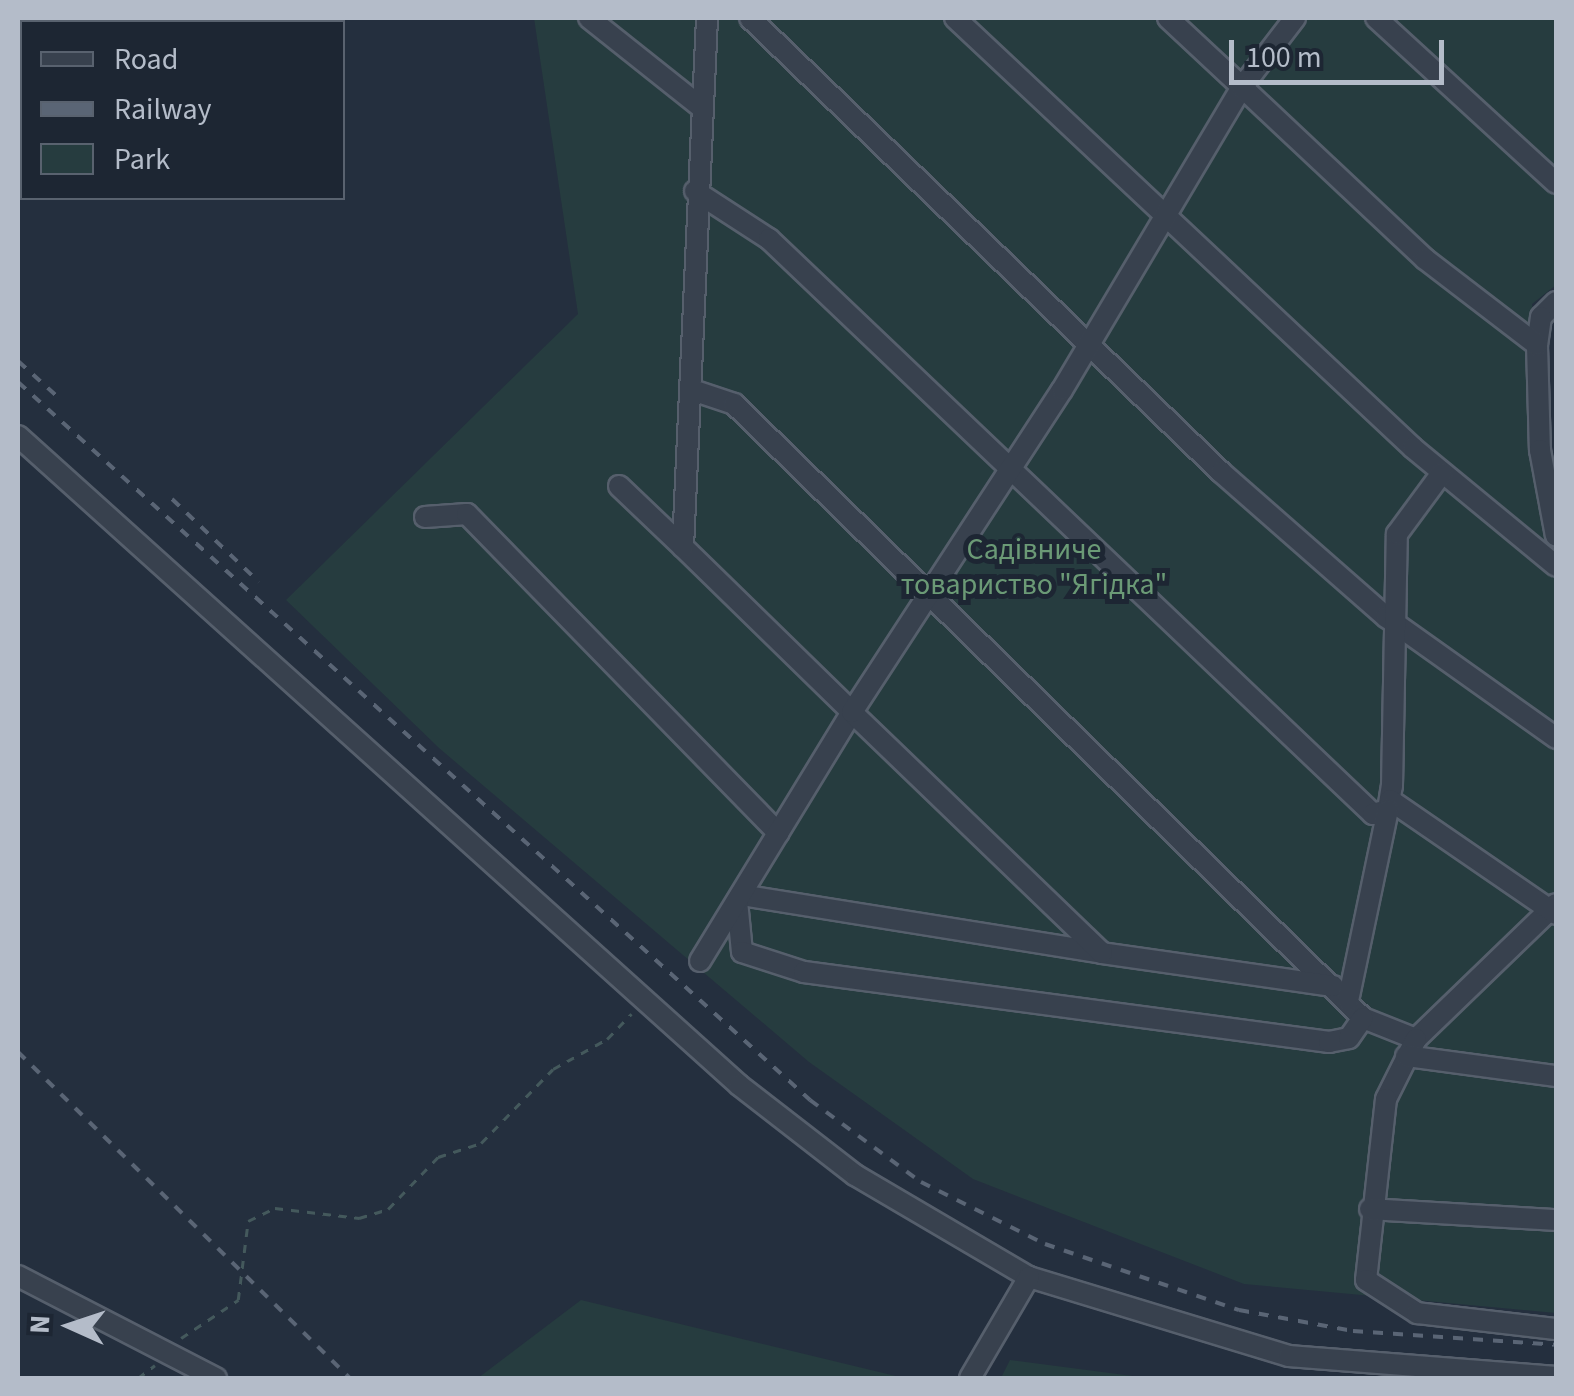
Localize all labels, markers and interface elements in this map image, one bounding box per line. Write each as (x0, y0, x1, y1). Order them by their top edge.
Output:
legend (20, 20, 345, 200)
scale bar (1234, 20, 1449, 82)
text: 100 m (1246, 36, 1322, 79)
text: Road (114, 38, 178, 81)
text: Railway (114, 88, 212, 131)
text: Park (114, 138, 170, 181)
park label: Садівниче товариство "Ягідка" (901, 532, 1167, 602)
north arrow (20, 1276, 120, 1376)
text: N (20, 1314, 61, 1335)

